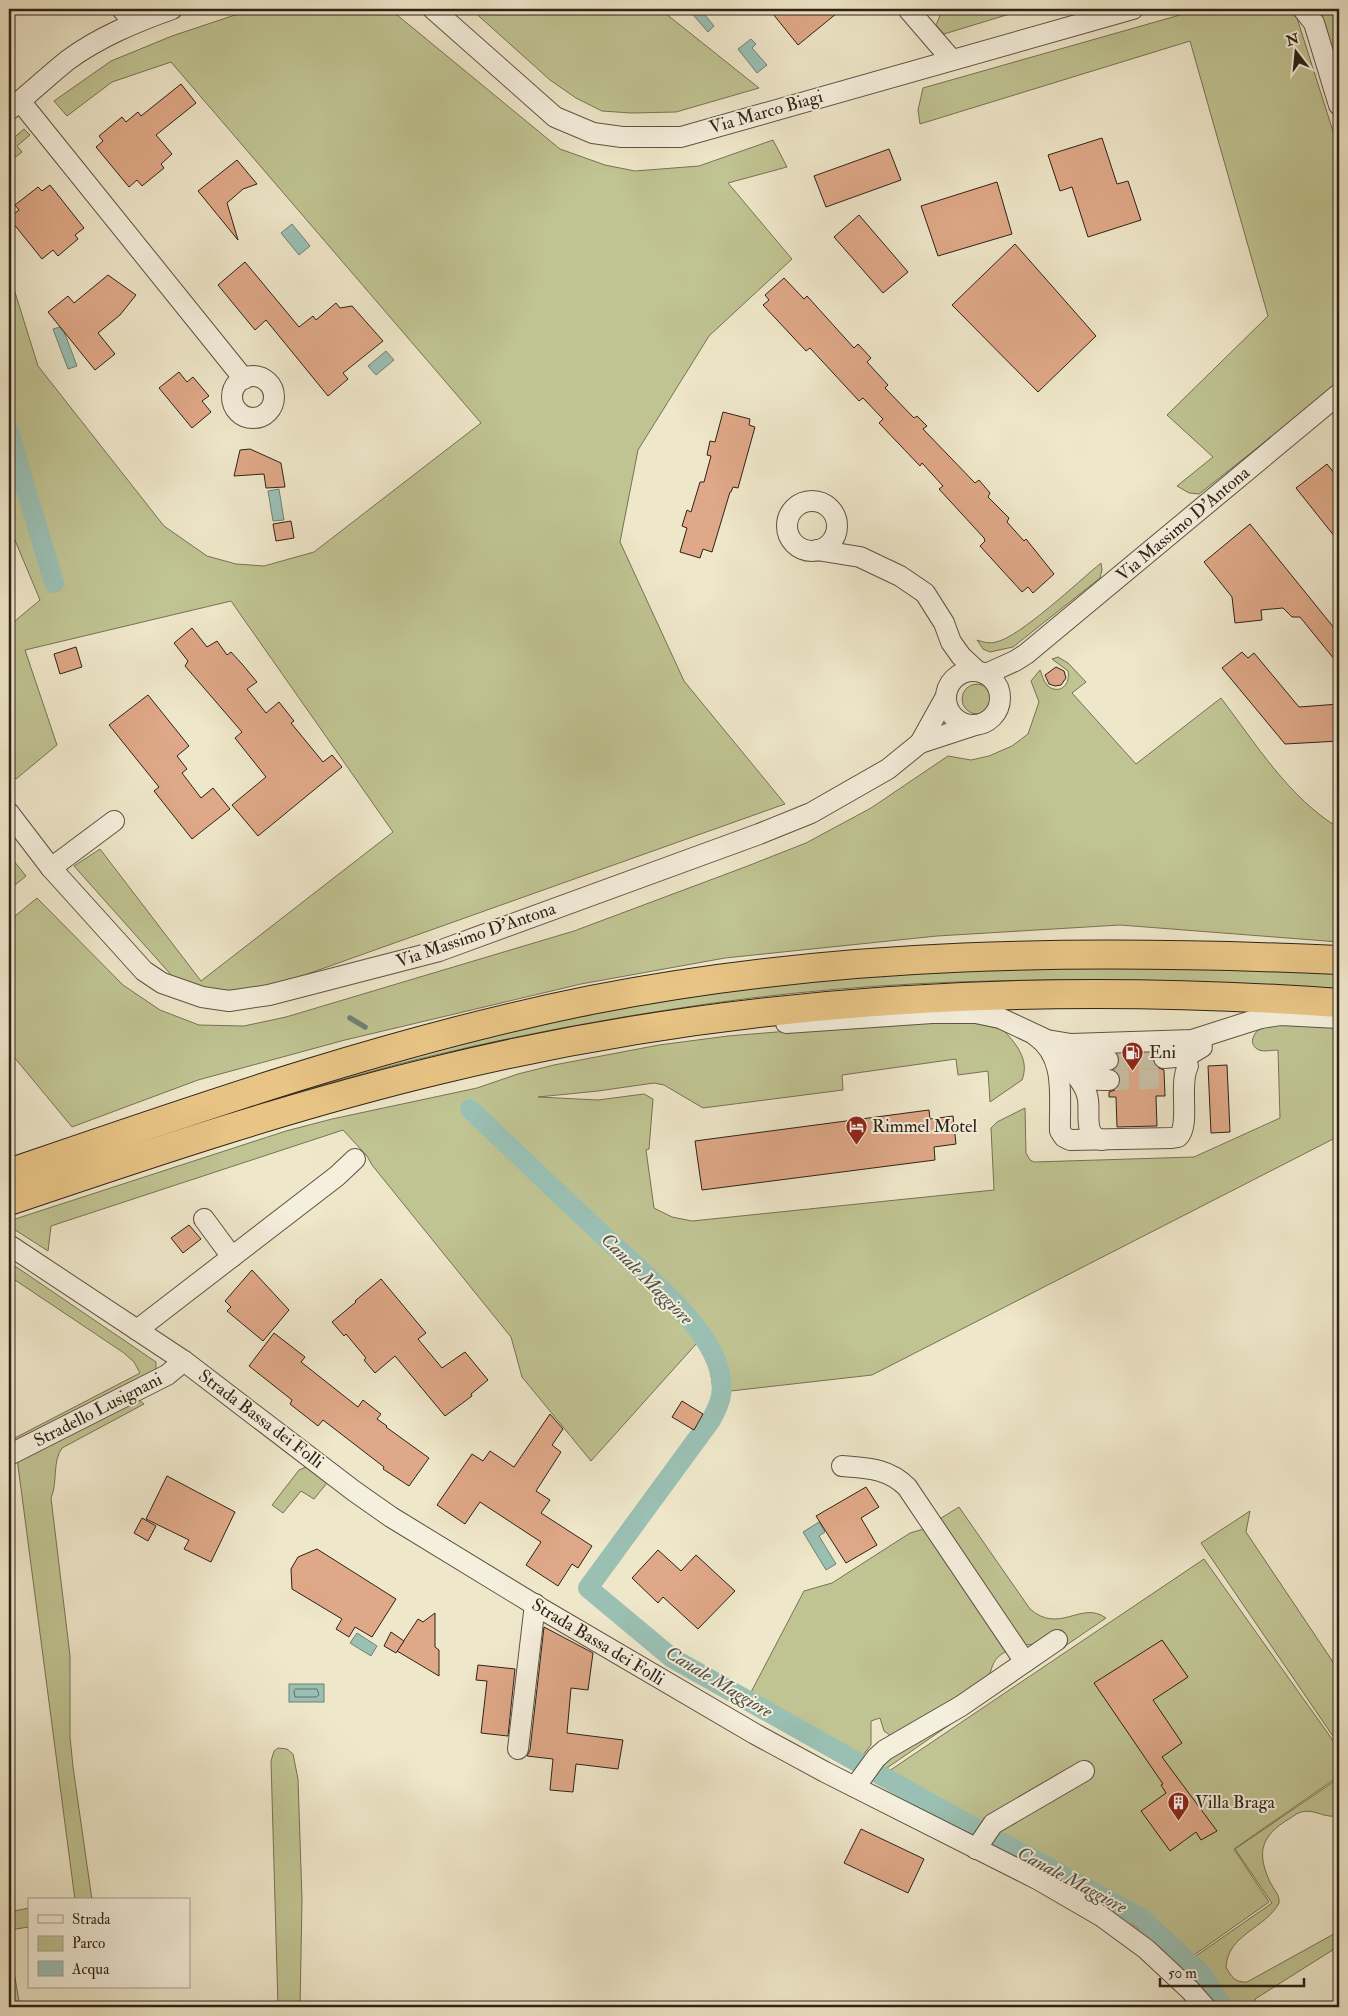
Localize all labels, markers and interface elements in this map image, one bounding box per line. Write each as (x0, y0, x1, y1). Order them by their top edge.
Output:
north arrow (1270, 28, 1320, 78)
text: N (1283, 30, 1301, 50)
street label: Via Marco Biagi (707, 85, 826, 139)
street label: Via Massimo D'Antona (1112, 461, 1255, 587)
street label: Via Massimo D'Antona (393, 897, 559, 973)
fuel station icon: Eni (1121, 1040, 1145, 1071)
place label: Eni (1149, 1041, 1176, 1064)
hotel icon: Rimmel Motel (844, 1114, 868, 1145)
place label: Rimmel Motel (872, 1115, 978, 1138)
water label: Canale Maggiore (596, 1228, 699, 1331)
street label: Strada Bassa dei Folli (194, 1364, 328, 1474)
street label: Stradello Lusignani (30, 1368, 166, 1452)
street label: Strada Bassa dei Folli (527, 1593, 669, 1691)
water label: Canale Maggiore (661, 1641, 777, 1724)
building icon: Villa Braga (1167, 1790, 1191, 1821)
place label: Villa Braga (1195, 1791, 1276, 1814)
water label: Canale Maggiore (1013, 1841, 1132, 1919)
legend (28, 1898, 190, 1988)
text: Strada (72, 1910, 111, 1929)
text: Parco (72, 1934, 105, 1953)
scale bar (1160, 1956, 1304, 1988)
text: Acqua (71, 1960, 110, 1979)
text: 50 m (1168, 1964, 1197, 1983)

